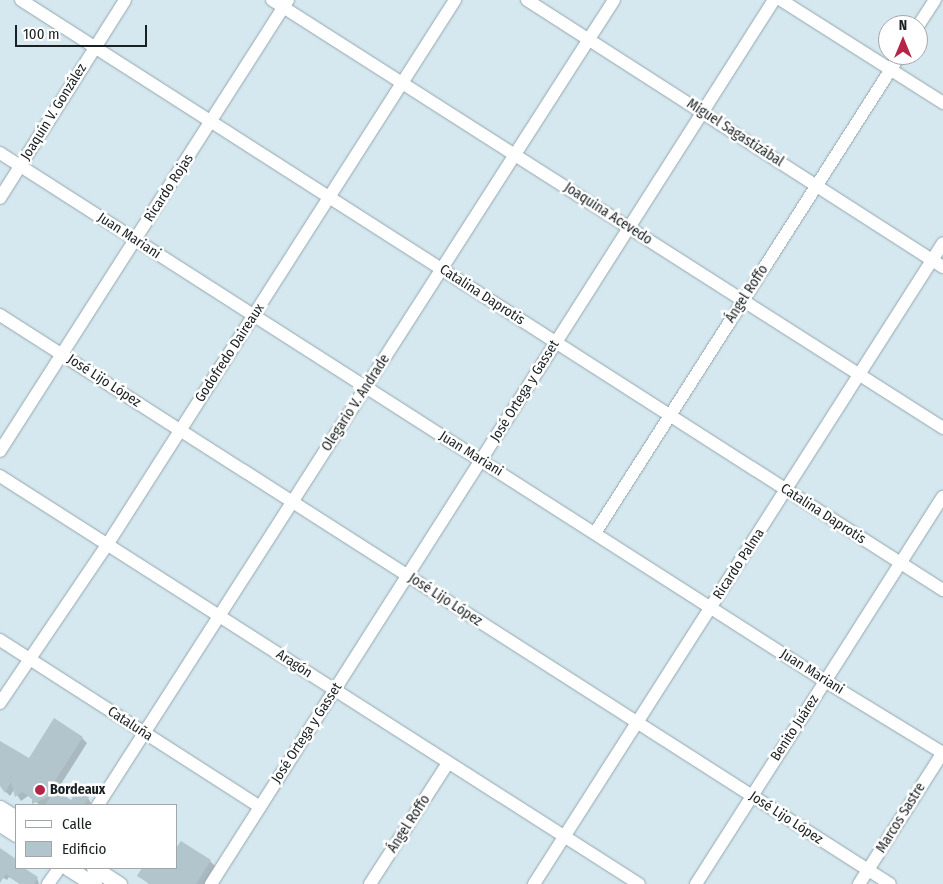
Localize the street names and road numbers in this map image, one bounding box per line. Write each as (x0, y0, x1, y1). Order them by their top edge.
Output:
street label: Joaquín V. González (18, 61, 90, 163)
street label: Miguel Sagastizábal (683, 95, 787, 171)
street label: Ricardo Rojas (141, 151, 197, 225)
street label: Joaquina Acevedo (561, 179, 655, 249)
street label: Juan Mariani (94, 209, 164, 263)
street label: Catalina Daprotis (436, 261, 528, 329)
street label: Ángel Roffo (722, 262, 772, 326)
street label: Godofredo Daireaux (192, 301, 268, 405)
street label: José Ortega y Gasset (487, 337, 563, 445)
street label: José Lijo López (64, 351, 144, 411)
street label: Olegario V. Andrade (318, 351, 394, 455)
street label: Juan Mariani (436, 428, 506, 480)
street label: Catalina Daprotis (777, 480, 869, 548)
street label: Ricardo Palma (710, 525, 768, 603)
street label: José Lijo López (405, 570, 485, 630)
street label: Aragón (273, 646, 315, 682)
street label: Juan Mariani (777, 646, 847, 698)
street label: José Ortega y Gasset (268, 680, 346, 786)
street label: Benito Juárez (767, 692, 823, 764)
street label: Cataluña (104, 703, 156, 745)
street label: Marcos Sastre (873, 780, 929, 856)
street label: José Lijo López (746, 788, 826, 848)
street label: Ángel Roffo (384, 792, 434, 856)

